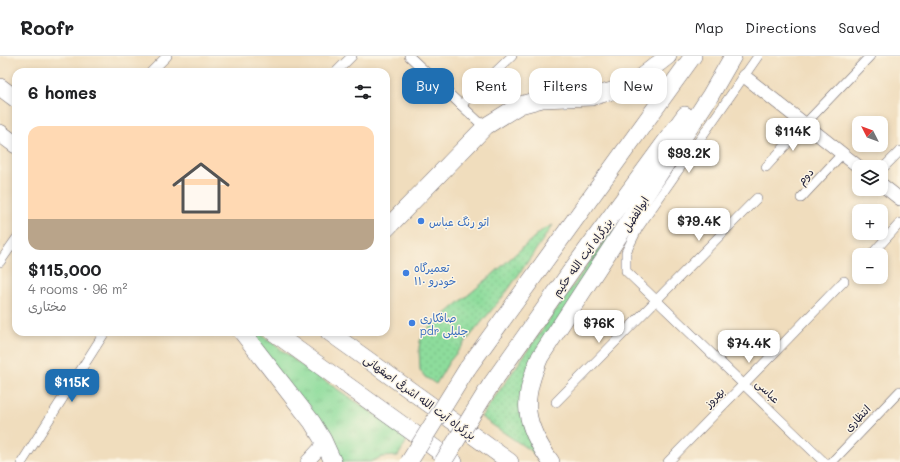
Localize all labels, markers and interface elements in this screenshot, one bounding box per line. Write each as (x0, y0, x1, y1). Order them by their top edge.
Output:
text: Roofr (20, 15, 74, 40)
text: Map (695, 18, 723, 37)
text: Directions (745, 18, 816, 37)
text: Saved (838, 18, 880, 37)
chip: Buy (402, 68, 454, 104)
chip: Rent (462, 68, 521, 104)
chip: Filters (529, 68, 602, 104)
chip: New (610, 68, 667, 104)
text: 6 homes (28, 81, 97, 103)
icon: filters (352, 81, 374, 103)
north arrow (852, 116, 888, 152)
map controls (852, 116, 888, 284)
pin: $114K (765, 118, 821, 152)
text: $114K (775, 122, 811, 139)
pin: $93.2K (656, 140, 722, 174)
text: $93.2K (667, 144, 711, 161)
icon: home (165, 152, 237, 224)
button: layers (852, 160, 888, 196)
street label: دوم (793, 164, 818, 189)
street label: ابوالفضل (618, 193, 653, 235)
button: + (852, 204, 888, 240)
pin: $79.4K (666, 208, 732, 242)
text: $79.4K (677, 212, 721, 229)
place label: اتو رنگ عباس (429, 214, 489, 230)
street label: بزرگراه آیت الله حکیم (548, 215, 617, 300)
marker: اتو رنگ عباس (416, 216, 426, 226)
button: − (852, 248, 888, 284)
text: $115,000 (28, 258, 102, 280)
place label: تعمیرگاه خودرو ۱۱۰ (414, 260, 456, 289)
marker: تعمیرگاه خودرو ۱۱۰ (401, 268, 411, 278)
text: 4 rooms · 96 m² (28, 280, 127, 297)
text: مختاری (28, 297, 66, 314)
place label: صافکاری pdr جلیلی (420, 310, 468, 339)
pin: $76K (575, 310, 623, 344)
text: $76K (583, 314, 615, 331)
marker: صافکاری pdr جلیلی (407, 318, 417, 328)
pin: $74.4K (716, 330, 782, 364)
text: $74.4K (727, 334, 771, 351)
street label: بزرگراه آیت الله اشرفی اصفهانی (360, 351, 479, 444)
pin: $115K (44, 369, 100, 403)
text: $115K (54, 373, 90, 390)
street label: عباسی (752, 376, 783, 407)
street label: بهروز (700, 384, 728, 412)
street label: انتظاری (841, 401, 873, 435)

